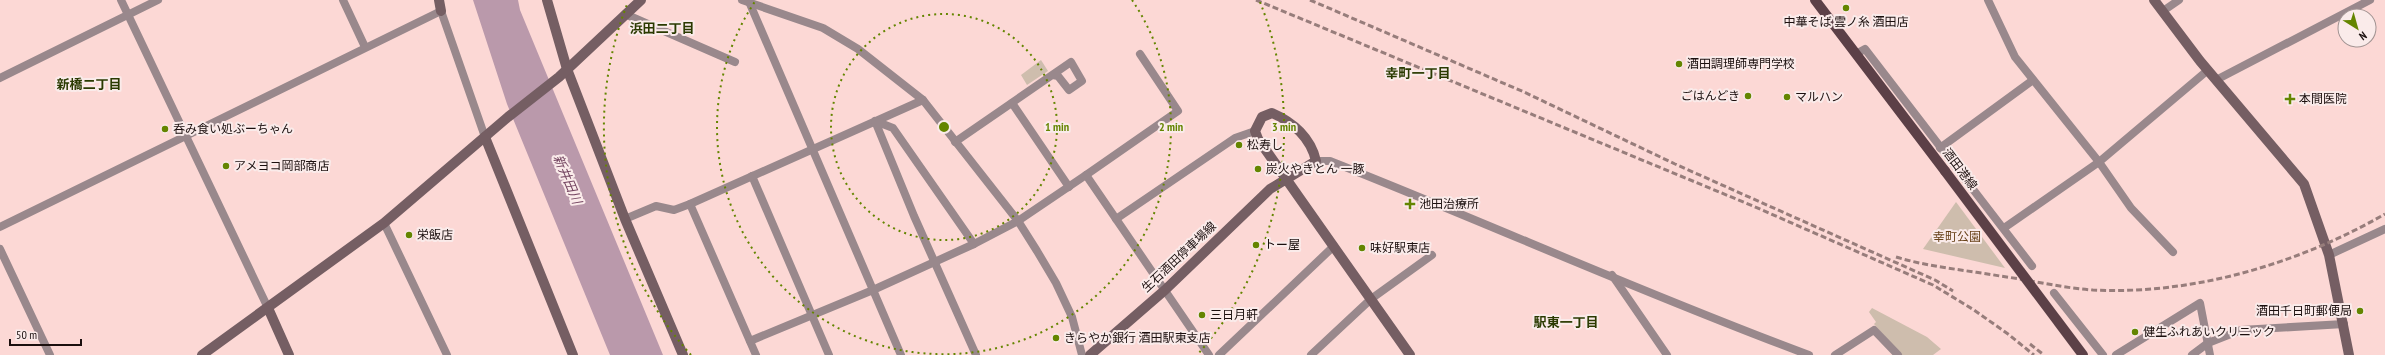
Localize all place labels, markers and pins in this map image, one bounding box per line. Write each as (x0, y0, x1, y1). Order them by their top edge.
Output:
marker: 中華そば 雲ノ糸 酒田店 (1841, 3, 1851, 13)
place label: 中華そば 雲ノ糸 酒田店 (1783, 14, 1909, 29)
place label: 酒田調理師専門学校 (1687, 56, 1795, 71)
marker: 酒田調理師専門学校 (1674, 59, 1684, 69)
place label: ごはんどき (1681, 88, 1740, 103)
place label: マルハン (1795, 89, 1843, 104)
marker: ごはんどき (1743, 91, 1753, 101)
place label: 本間医院 (2299, 91, 2347, 106)
marker: マルハン (1782, 92, 1792, 102)
marker: 本間医院 (2284, 93, 2296, 105)
centre of rings (937, 120, 951, 134)
place label: 呑み食い処ぶーちゃん (173, 121, 293, 136)
marker: 呑み食い処ぶーちゃん (160, 124, 170, 134)
place label: 松寿し (1247, 137, 1283, 152)
marker: 松寿し (1234, 140, 1244, 150)
place label: アメヨコ岡部商店 (234, 158, 329, 173)
marker: アメヨコ岡部商店 (221, 161, 231, 171)
place label: 炭火やきとん 一豚 (1266, 161, 1365, 176)
marker: 炭火やきとん 一豚 (1253, 164, 1263, 174)
place label: 池田治療所 (1419, 196, 1479, 211)
marker: 池田治療所 (1404, 198, 1416, 210)
place label: 栄飯店 (417, 227, 453, 242)
marker: 栄飯店 (404, 230, 414, 240)
place label: トー屋 (1264, 237, 1300, 252)
marker: トー屋 (1251, 240, 1261, 250)
place label: 味好駅東店 (1370, 240, 1430, 255)
marker: 味好駅東店 (1357, 243, 1367, 253)
place label: 酒田千日町郵便局 (2256, 303, 2352, 318)
marker: 酒田千日町郵便局 (2355, 306, 2365, 316)
place label: 三日月軒 (1210, 307, 1258, 322)
marker: 三日月軒 (1197, 310, 1207, 320)
place label: 健生ふれあいクリニック (2143, 324, 2275, 339)
marker: 健生ふれあいクリニック (2130, 327, 2140, 337)
place label: きらやか銀行 酒田駅東支店 (1064, 330, 1211, 345)
marker: きらやか銀行 酒田駅東支店 (1051, 333, 1061, 343)

